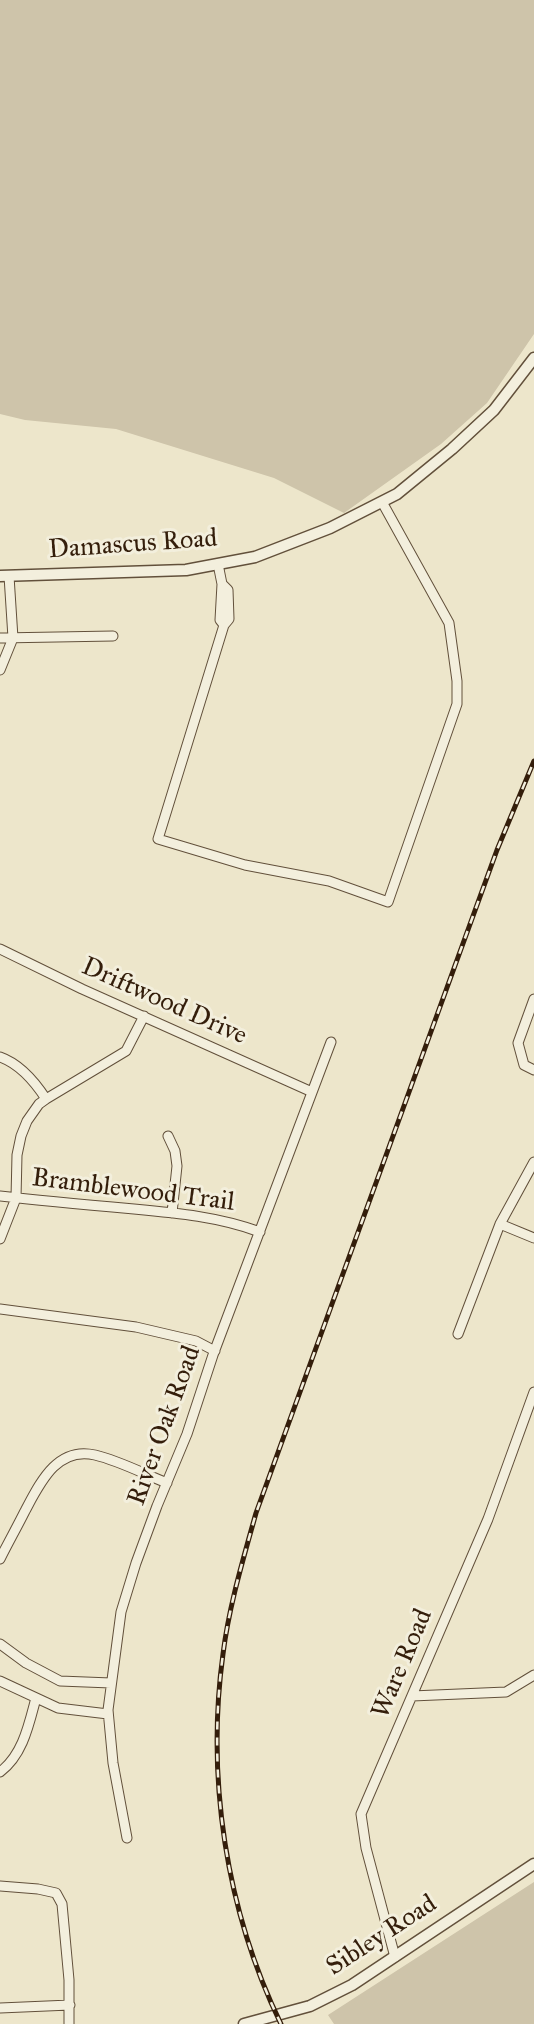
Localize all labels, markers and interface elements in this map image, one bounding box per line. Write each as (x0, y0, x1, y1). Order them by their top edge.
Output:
street label: Damascus Road (48, 524, 218, 566)
street label: Driftwood Drive (77, 952, 251, 1052)
street label: Bramblewood Trail (30, 1163, 236, 1219)
street label: River Oak Road (122, 1342, 208, 1510)
street label: Ware Road (366, 1605, 440, 1723)
street label: Sibley Road (321, 1889, 443, 1983)

